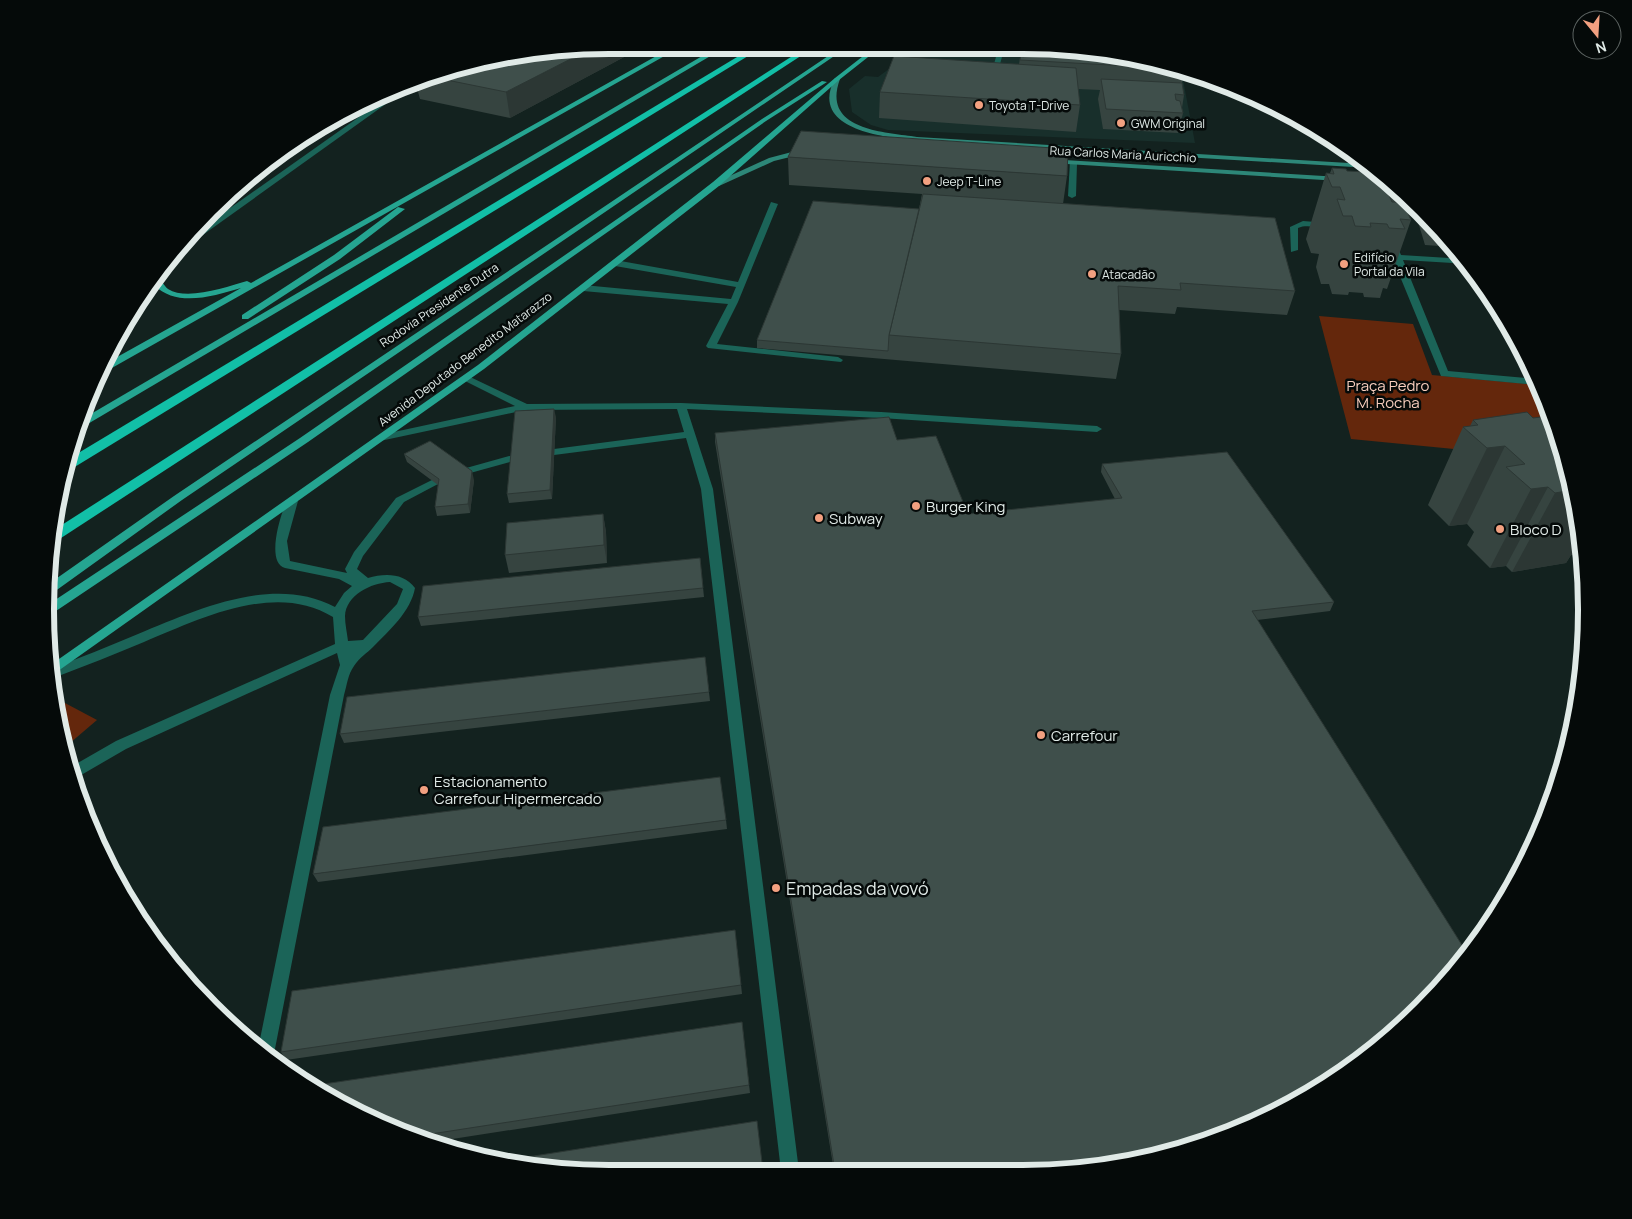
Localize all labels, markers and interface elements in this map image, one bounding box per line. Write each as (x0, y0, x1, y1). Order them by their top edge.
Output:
north arrow (1572, 10, 1622, 60)
text: N (1593, 37, 1609, 58)
place label: Toyota T-Drive (989, 97, 1069, 114)
marker: Toyota T-Drive (973, 99, 985, 111)
place label: GWM Original (1131, 115, 1205, 132)
marker: GWM Original (1115, 117, 1127, 129)
street label: Rua Carlos Maria Auricchio (1049, 142, 1197, 166)
place label: Jeep T-Line (937, 173, 1001, 190)
marker: Jeep T-Line (921, 175, 933, 187)
place label: Edifício Portal da Vila (1354, 249, 1425, 280)
marker: Edifício Portal da Vila (1338, 258, 1350, 270)
street label: Rodovia Presidente Dutra (376, 259, 502, 351)
place label: Atacadão (1102, 266, 1155, 283)
marker: Atacadão (1086, 268, 1098, 280)
street label: Avenida Deputado Benedito Matarazzo (375, 288, 555, 430)
park label: Praça Pedro M. Rocha (1347, 375, 1430, 413)
place label: Burger King (926, 496, 1005, 517)
marker: Burger King (910, 500, 922, 512)
place label: Subway (829, 508, 883, 529)
marker: Subway (813, 512, 825, 524)
place label: Bloco D (1510, 519, 1562, 540)
marker: Bloco D (1494, 523, 1506, 535)
place label: Carrefour (1051, 725, 1118, 746)
marker: Carrefour (1035, 729, 1047, 741)
place label: Estacionamento Carrefour Hipermercado (434, 771, 602, 809)
marker: Estacionamento Carrefour Hipermercado (418, 784, 430, 796)
place label: Empadas da vovó (786, 876, 929, 900)
marker: Empadas da vovó (770, 882, 782, 894)

